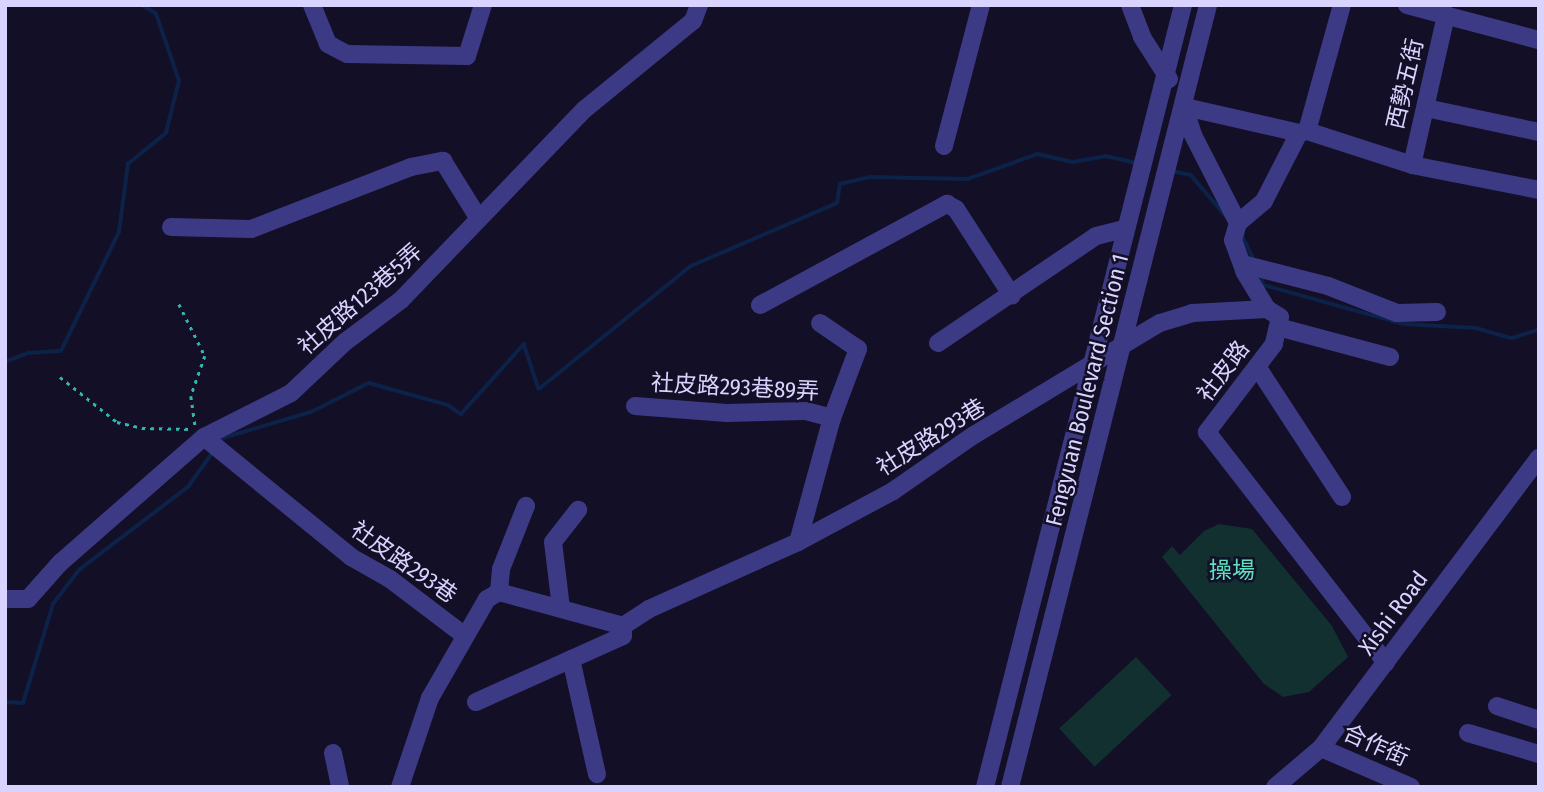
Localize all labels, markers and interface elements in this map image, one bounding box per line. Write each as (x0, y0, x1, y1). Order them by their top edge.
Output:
street label: 西勢五街 (1381, 36, 1429, 132)
street label: 社皮路123巷5弄 (292, 238, 428, 360)
street label: Fengyuan Boulevard Section 1 (1040, 251, 1134, 529)
street label: 社皮路 (1191, 335, 1255, 407)
street label: 社皮路293巷89弄 (650, 369, 820, 405)
street label: 社皮路293巷 (872, 393, 990, 481)
street label: 社皮路293巷 (346, 515, 462, 609)
park label: 操場 (1209, 556, 1255, 584)
street label: Xishi Road (1353, 566, 1433, 660)
street label: 合作街 (1339, 718, 1413, 772)

